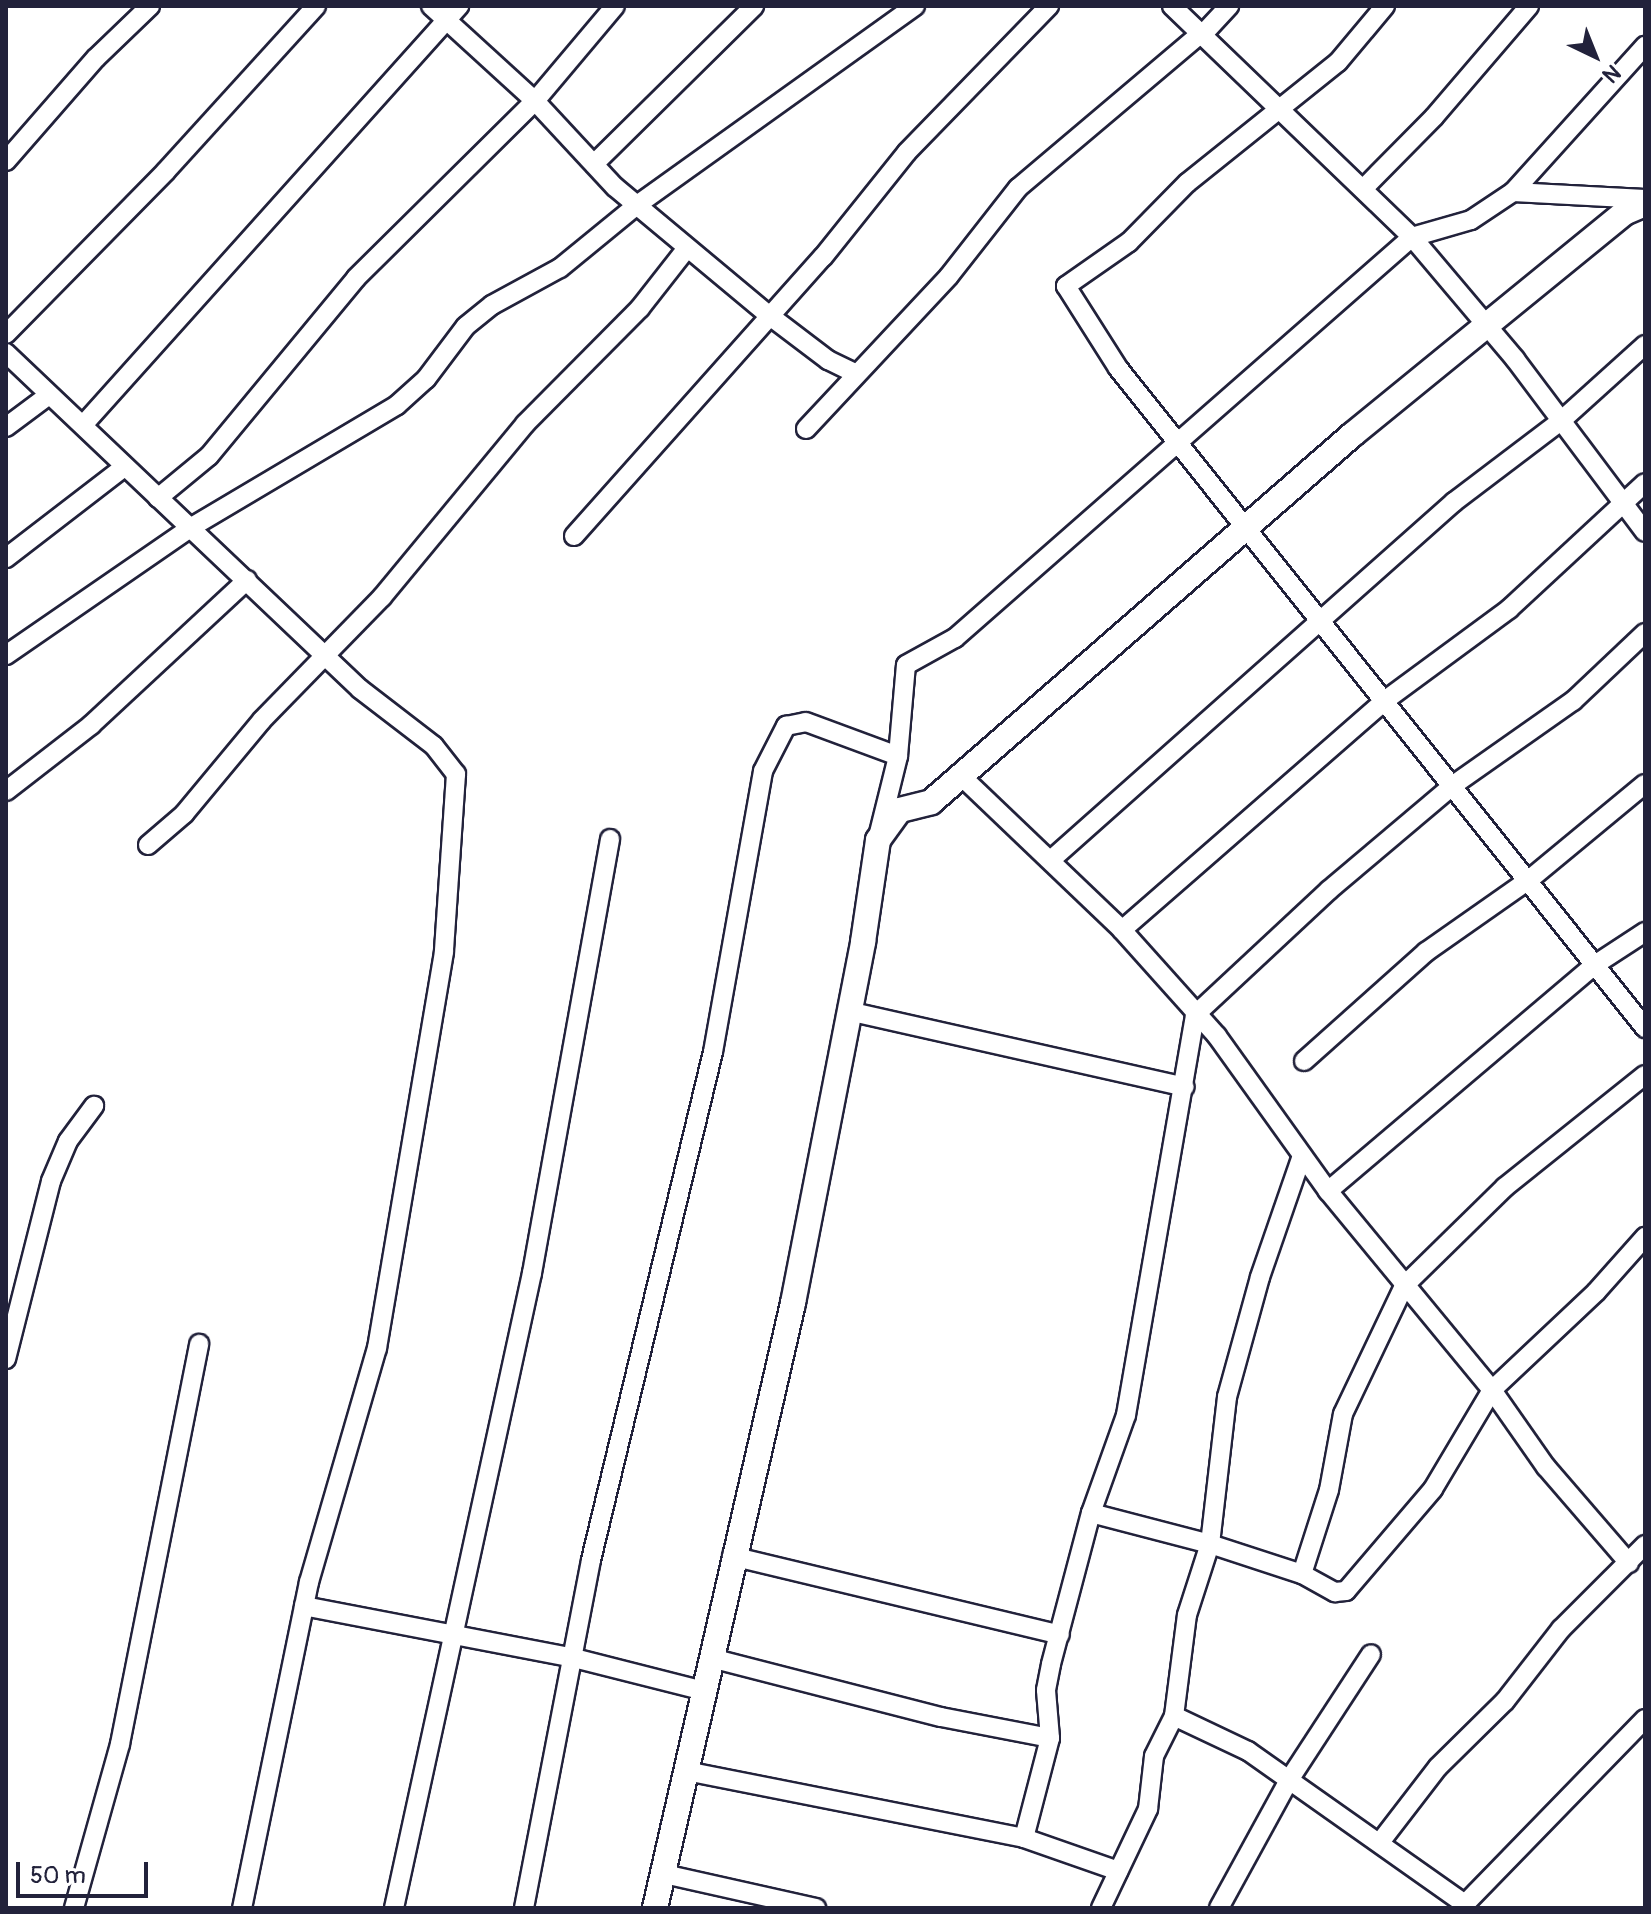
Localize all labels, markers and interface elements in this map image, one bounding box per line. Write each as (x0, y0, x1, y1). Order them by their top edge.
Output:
north arrow (1555, 16, 1635, 96)
text: N (1596, 58, 1626, 89)
scale bar (20, 1846, 152, 1896)
text: 50 m (30, 1861, 86, 1890)

